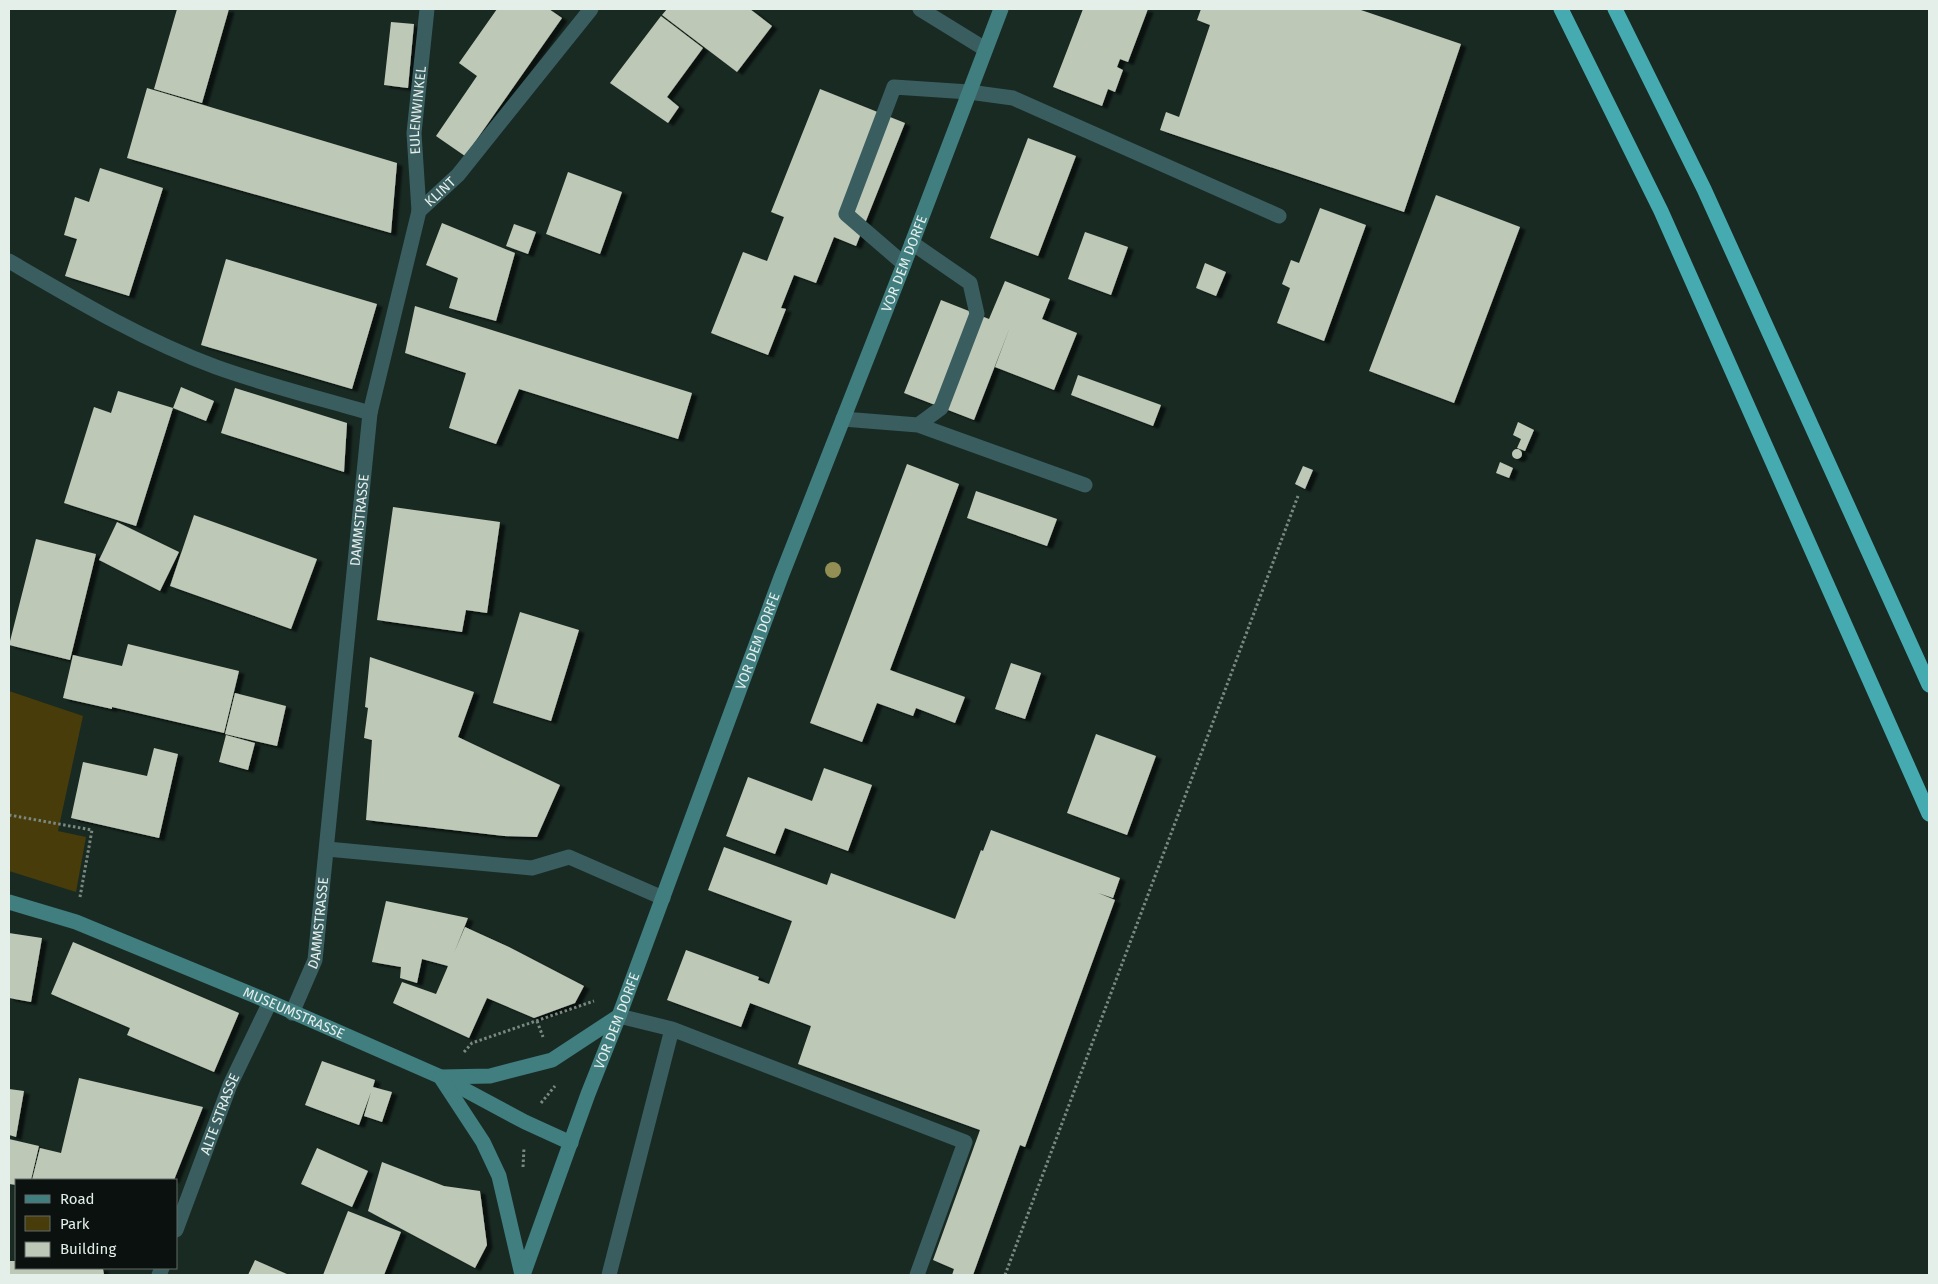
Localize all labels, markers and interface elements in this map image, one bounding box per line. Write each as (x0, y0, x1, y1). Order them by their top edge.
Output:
street label: EULENWINKEL (406, 65, 430, 155)
street label: KLINT (421, 173, 460, 210)
street label: VOR DEM DORFE (878, 213, 931, 314)
street label: DAMMSTRASSE (347, 473, 373, 567)
street label: VOR DEM DORFE (732, 590, 784, 692)
street label: DAMMSTRASSE (304, 876, 332, 972)
street label: VOR DEM DORFE (591, 970, 643, 1072)
street label: MUSEUMSTRASSE (240, 984, 347, 1043)
street label: ALTE STRASSE (197, 1070, 243, 1157)
legend (15, 1179, 178, 1269)
text: Road (60, 1190, 95, 1208)
text: Park (60, 1215, 90, 1233)
text: Building (60, 1240, 116, 1258)

